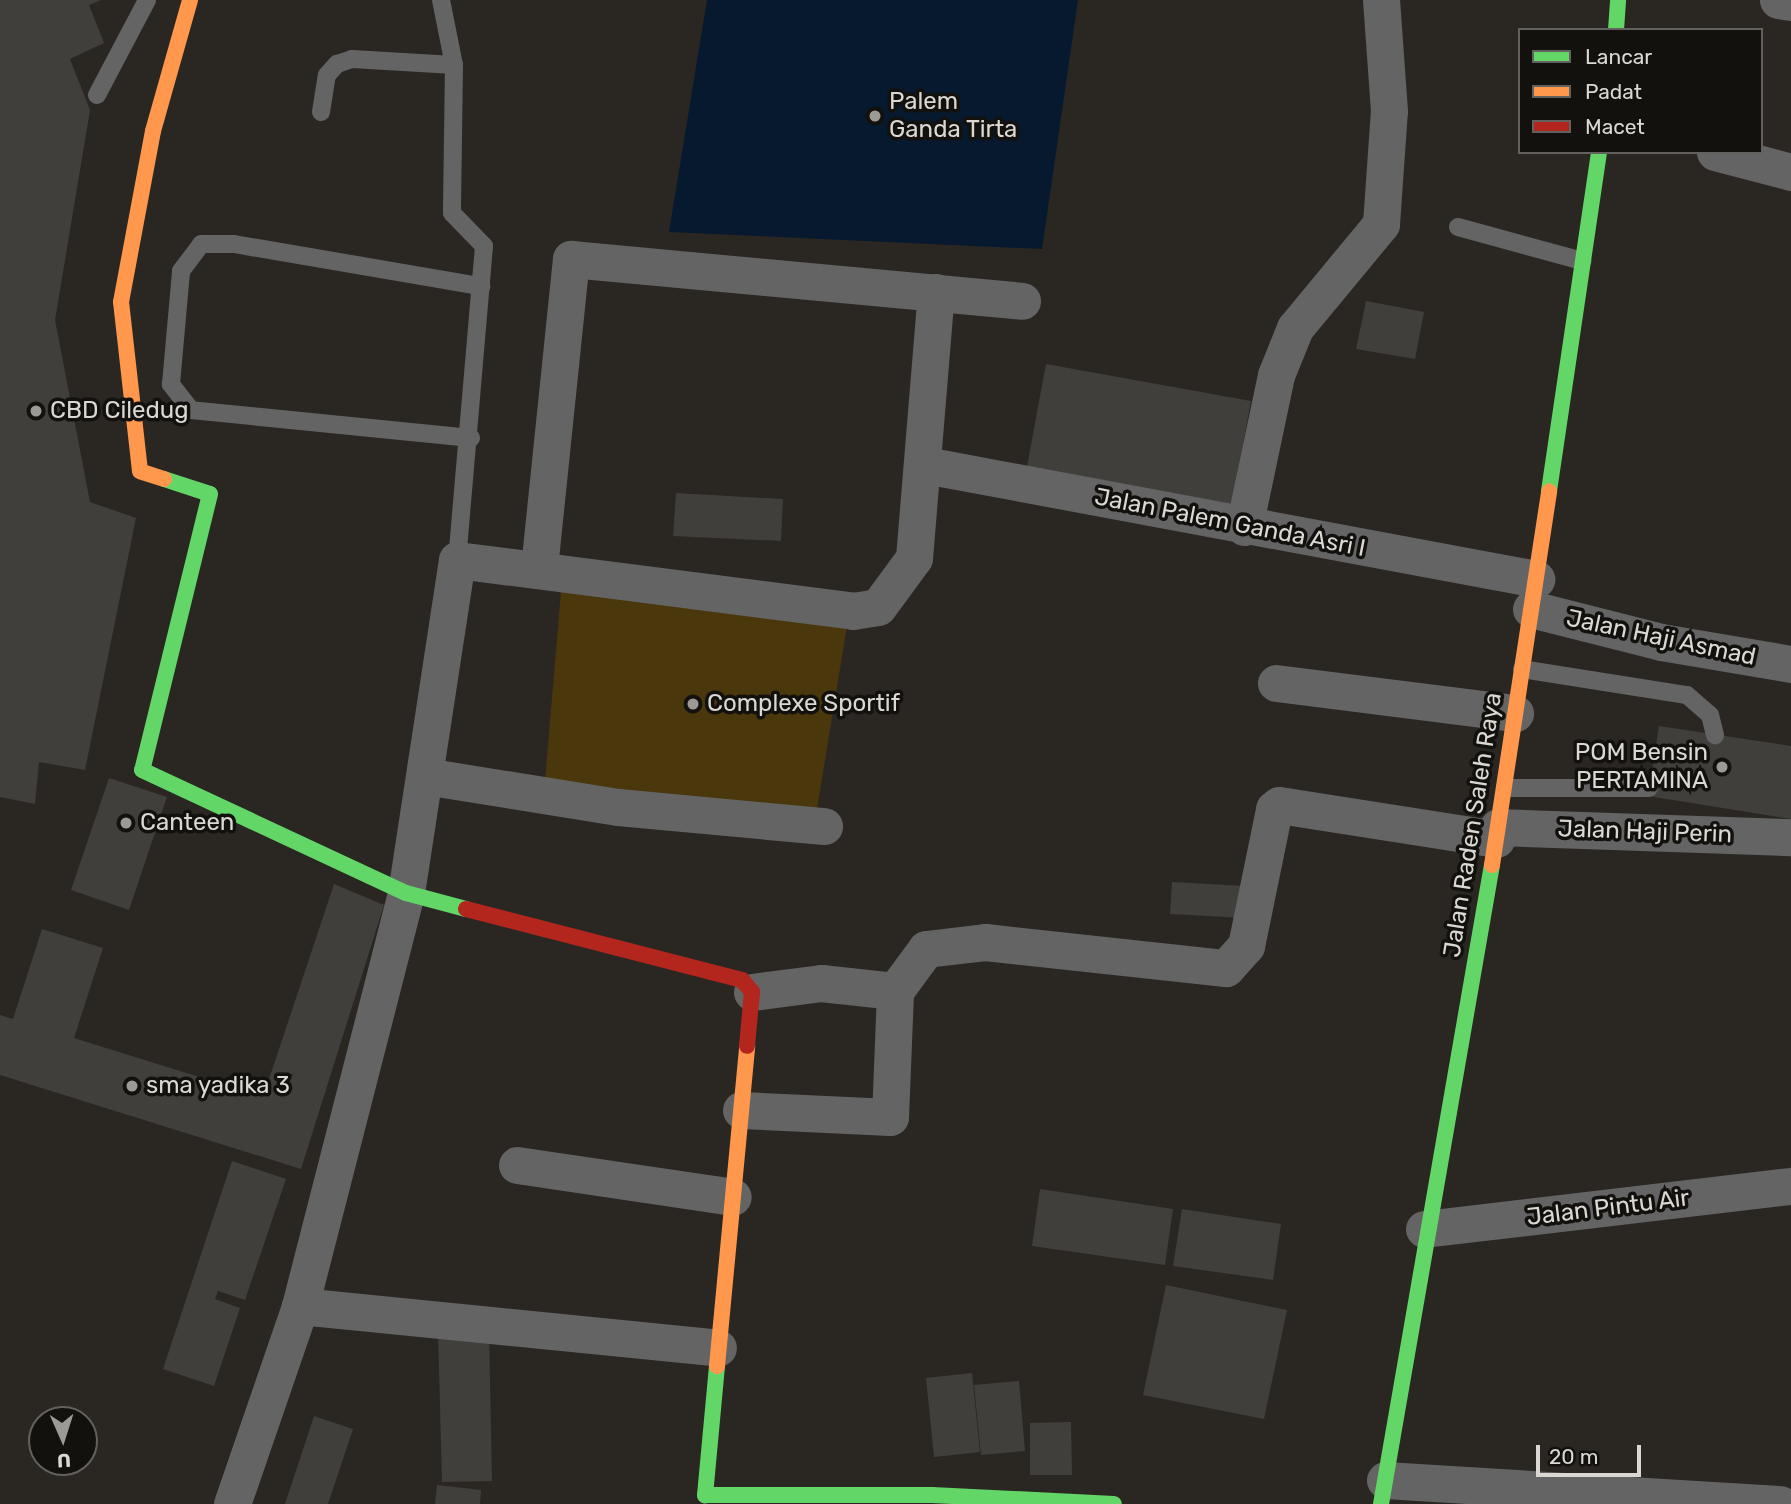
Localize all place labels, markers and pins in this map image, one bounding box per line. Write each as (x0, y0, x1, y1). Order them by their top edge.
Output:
place label: Palem Ganda Tirta (889, 88, 1018, 144)
marker: Palem Ganda Tirta (867, 108, 883, 124)
place label: CBD Ciledug (50, 397, 189, 425)
marker: CBD Ciledug (28, 403, 44, 419)
place label: Complexe Sportif (707, 690, 900, 718)
marker: Complexe Sportif (685, 696, 701, 712)
place label: POM Bensin PERTAMINA (1575, 739, 1708, 795)
marker: POM Bensin PERTAMINA (1714, 759, 1730, 775)
place label: Canteen (140, 809, 234, 837)
marker: Canteen (118, 815, 134, 831)
place label: sma yadika 3 (146, 1072, 291, 1100)
marker: sma yadika 3 (124, 1078, 140, 1094)

